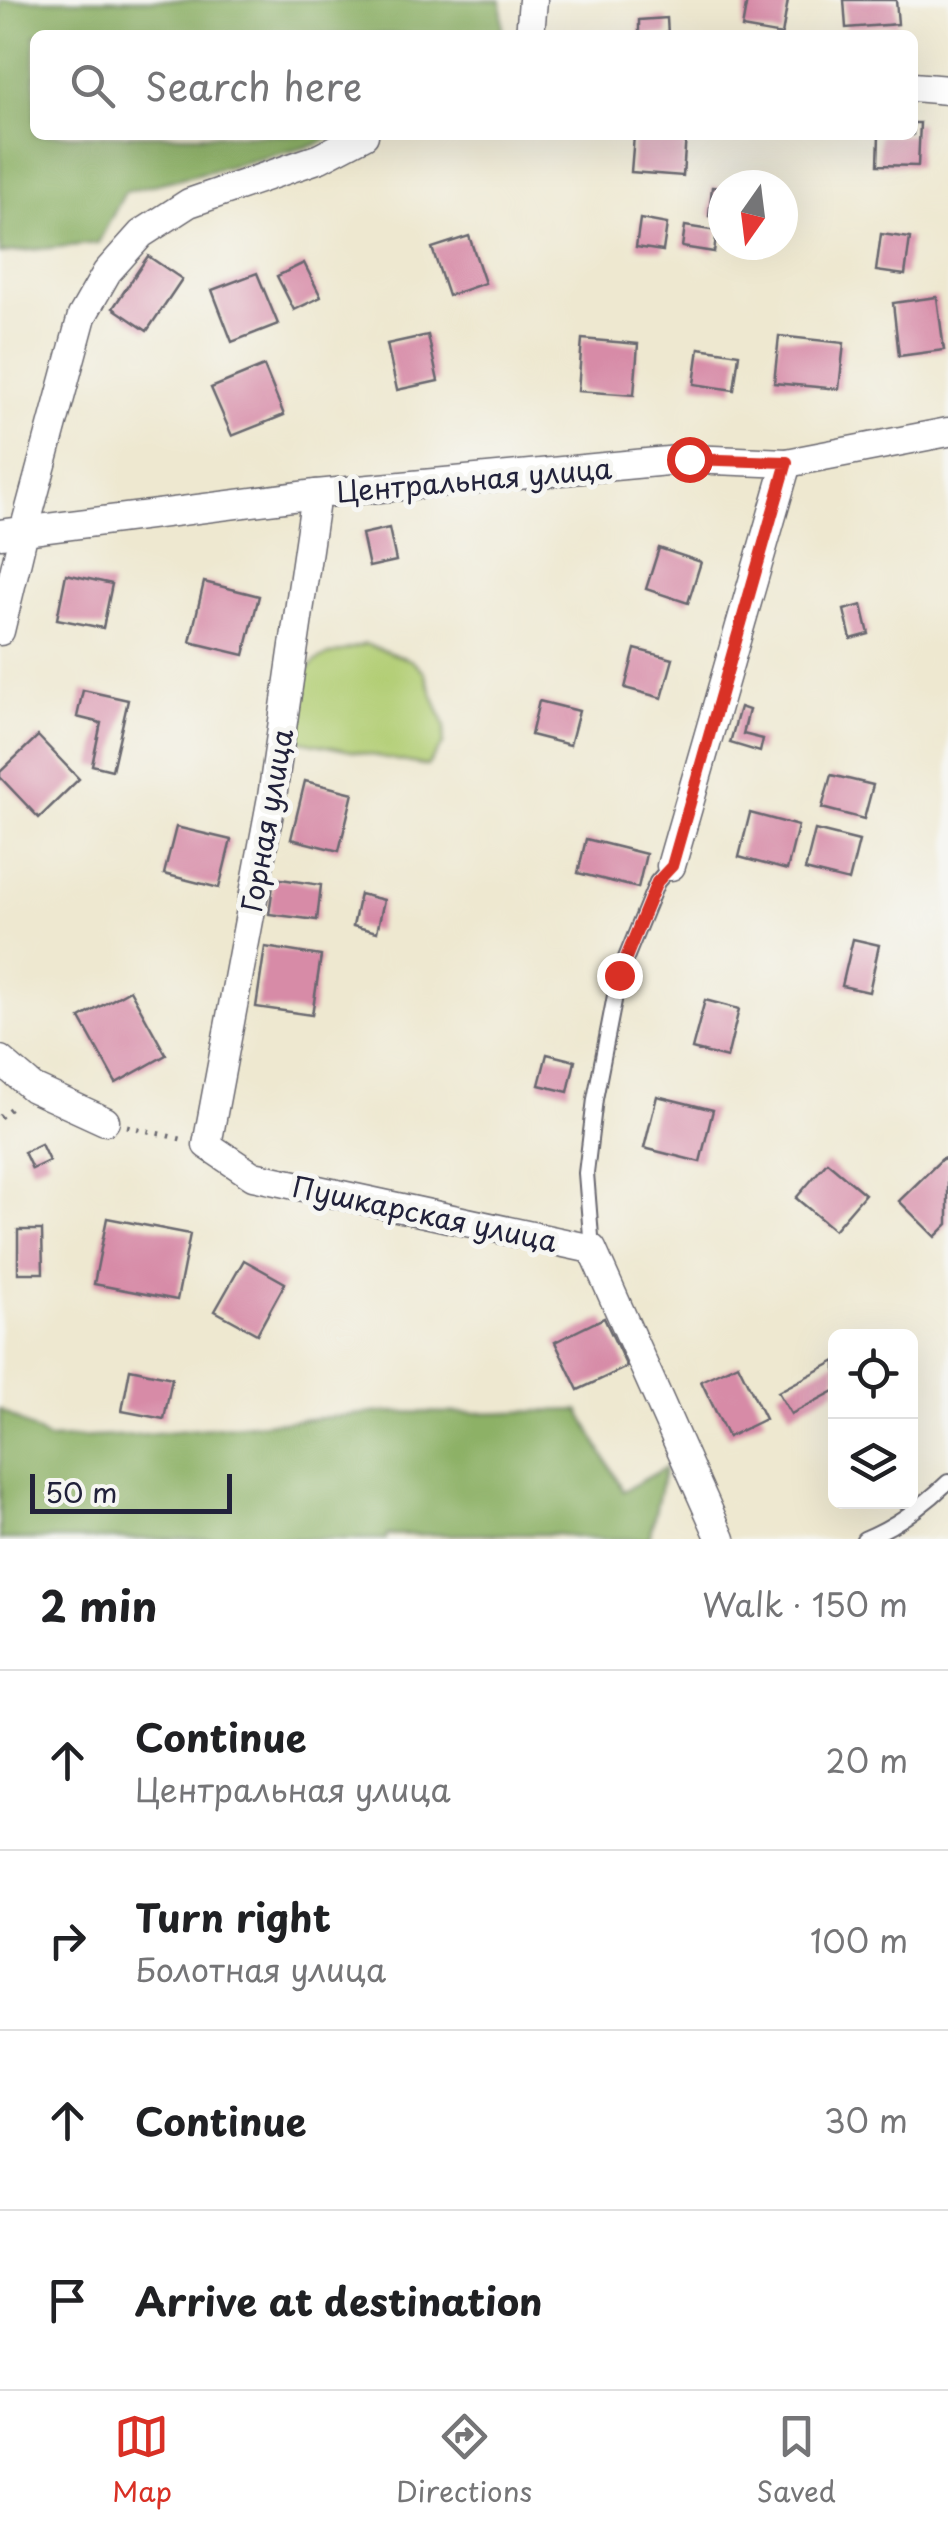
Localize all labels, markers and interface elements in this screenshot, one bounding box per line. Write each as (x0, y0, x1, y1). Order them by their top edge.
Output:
search box (30, 30, 918, 140)
text: Search here (145, 57, 362, 114)
icon: search (65, 58, 120, 113)
north arrow (708, 170, 798, 260)
route start (667, 437, 713, 483)
street label: Центральная улица (335, 446, 614, 512)
street label: Горная улица (229, 725, 303, 915)
route end (597, 953, 643, 999)
street label: Пушкарская улица (289, 1164, 562, 1262)
map controls (828, 1329, 918, 1509)
button: locate (828, 1329, 918, 1419)
button: layers (828, 1419, 918, 1509)
scale bar (30, 1469, 232, 1514)
text: 50 m (45, 1470, 118, 1513)
text: 2 min (40, 1573, 157, 1636)
text: Walk · 150 m (702, 1580, 908, 1628)
text: Continue (135, 1708, 306, 1765)
icon: ahead (40, 1733, 95, 1788)
text: 20 m (826, 1736, 908, 1784)
text: Центральная улица (135, 1765, 451, 1813)
text: Turn right (135, 1888, 331, 1945)
icon: right (40, 1913, 95, 1968)
text: 100 m (810, 1916, 908, 1964)
text: Болотная улица (135, 1945, 386, 1993)
text: Continue (135, 2092, 306, 2149)
icon: ahead (40, 2093, 95, 2148)
text: 30 m (824, 2096, 908, 2144)
text: Arrive at destination (135, 2272, 543, 2329)
icon: arrive (40, 2273, 95, 2328)
tab: Map (112, 2409, 172, 2512)
tab: Directions (396, 2409, 532, 2512)
tab: Saved (756, 2409, 836, 2512)

